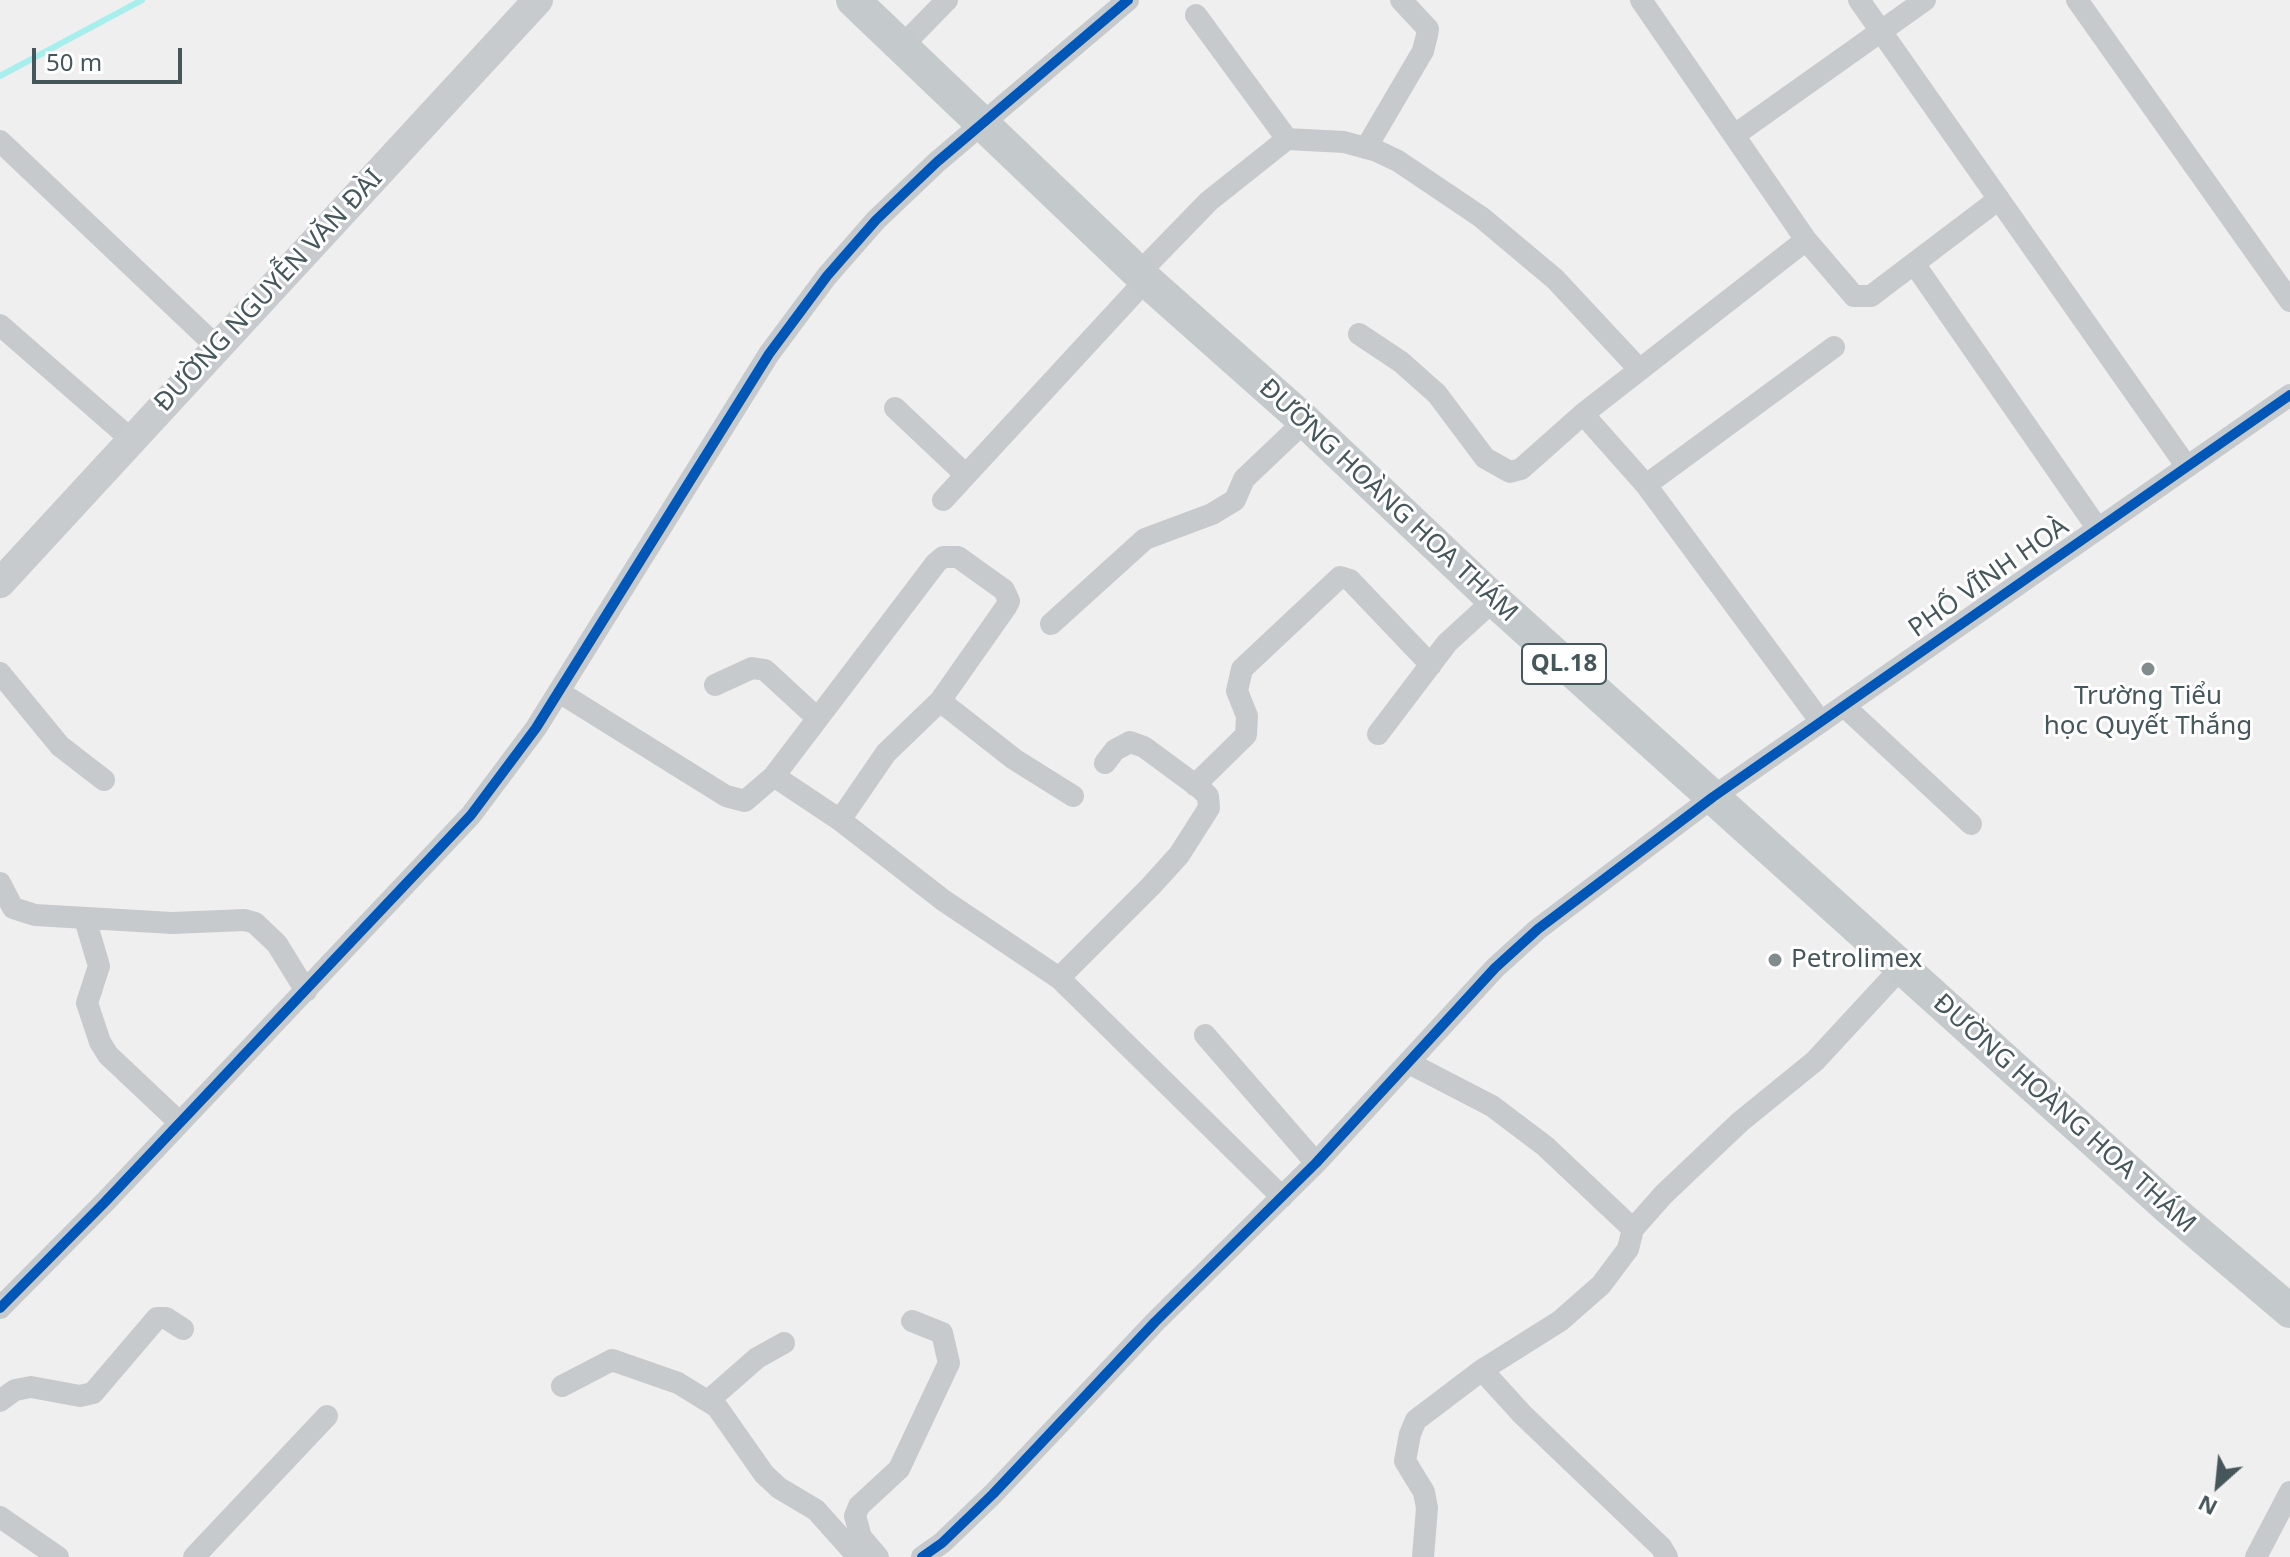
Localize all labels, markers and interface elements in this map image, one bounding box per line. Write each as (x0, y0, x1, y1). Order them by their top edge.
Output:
scale bar (36, 32, 186, 82)
text: 50 m (46, 45, 102, 78)
street label: ĐƯỜNG NGUYỄN VĂN ĐÀI (149, 163, 389, 419)
street label: ĐƯỜNG HOÀNG HOA THÁM (1252, 373, 1524, 629)
street label: PHỐ VĨNH HOÀ (1903, 511, 2075, 645)
road number: QL.18 (1522, 644, 1606, 684)
marker: Trường Tiểu học Quyết Thắng (2139, 660, 2157, 678)
place label: Trường Tiểu học Quyết Thắng (2044, 681, 2252, 742)
place label: Petrolimex (1791, 944, 1922, 976)
marker: Petrolimex (1766, 951, 1784, 969)
street label: ĐƯỜNG HOÀNG HOA THÁM (1926, 988, 2202, 1240)
north arrow (2178, 1445, 2258, 1525)
text: N (2192, 1489, 2222, 1524)

